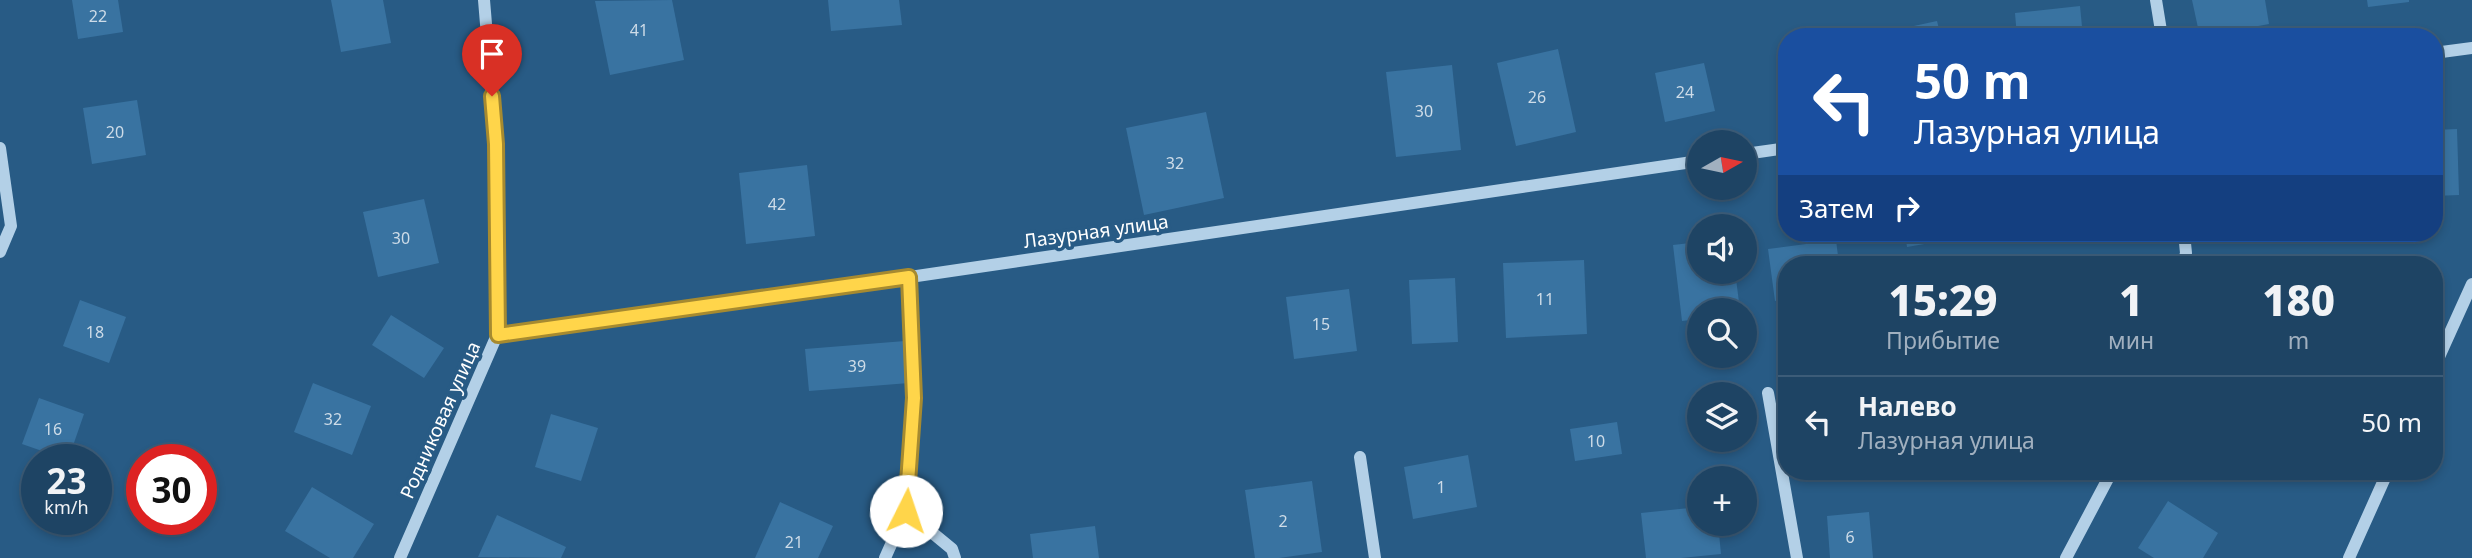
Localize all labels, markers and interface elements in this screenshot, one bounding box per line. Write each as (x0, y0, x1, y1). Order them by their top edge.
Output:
house number: 22 (89, 5, 107, 27)
house number: 41 (630, 19, 648, 41)
pin (462, 24, 522, 96)
icon: arrive (473, 35, 511, 73)
text: 50 m (1914, 47, 2031, 113)
icon: left (1799, 56, 1890, 147)
house number: 24 (1676, 81, 1694, 103)
house number: 26 (1528, 86, 1546, 108)
house number: 30 (1415, 100, 1433, 122)
text: Лазурная улица (1914, 110, 2160, 153)
house number: 20 (106, 121, 124, 143)
north arrow (1687, 130, 1757, 200)
map controls (1687, 130, 1757, 536)
house number: 32 (1166, 152, 1184, 174)
icon: right (1888, 189, 1926, 227)
text: Затем (1799, 190, 1874, 226)
house number: 42 (768, 193, 786, 215)
street label: Лазурная улица (1022, 208, 1170, 254)
button: sound (1687, 214, 1757, 284)
house number: 30 (392, 227, 410, 249)
text: 15:29 (1888, 271, 1998, 328)
text: 1 (2119, 271, 2143, 328)
text: 180 (2262, 271, 2335, 328)
house number: 11 (1536, 288, 1554, 310)
button: search (1687, 298, 1757, 368)
house number: 15 (1312, 313, 1330, 335)
house number: 18 (86, 321, 104, 343)
text: Прибытие (1886, 324, 2000, 356)
text: мин (2108, 324, 2154, 356)
text: m (2288, 324, 2309, 356)
street label: Родниковая улица (394, 337, 486, 503)
house number: 39 (848, 355, 866, 377)
button: layers (1687, 382, 1757, 452)
text: Налево (1858, 388, 1957, 424)
icon: left (1799, 403, 1837, 441)
text: 50 m (2361, 404, 2422, 440)
house number: 32 (324, 408, 342, 430)
house number: 16 (44, 418, 62, 440)
text: Лазурная улица (1858, 424, 2035, 456)
house number: 10 (1587, 430, 1605, 452)
speed limit sign: 30 (126, 444, 217, 535)
text: 23 (46, 457, 87, 504)
button: + (1687, 466, 1757, 536)
position arrow (869, 474, 943, 548)
house number: 1 (1436, 476, 1446, 498)
text: km/h (44, 495, 89, 519)
house number: 2 (1278, 510, 1288, 532)
house number: 6 (1845, 526, 1855, 548)
house number: 21 (785, 531, 803, 553)

